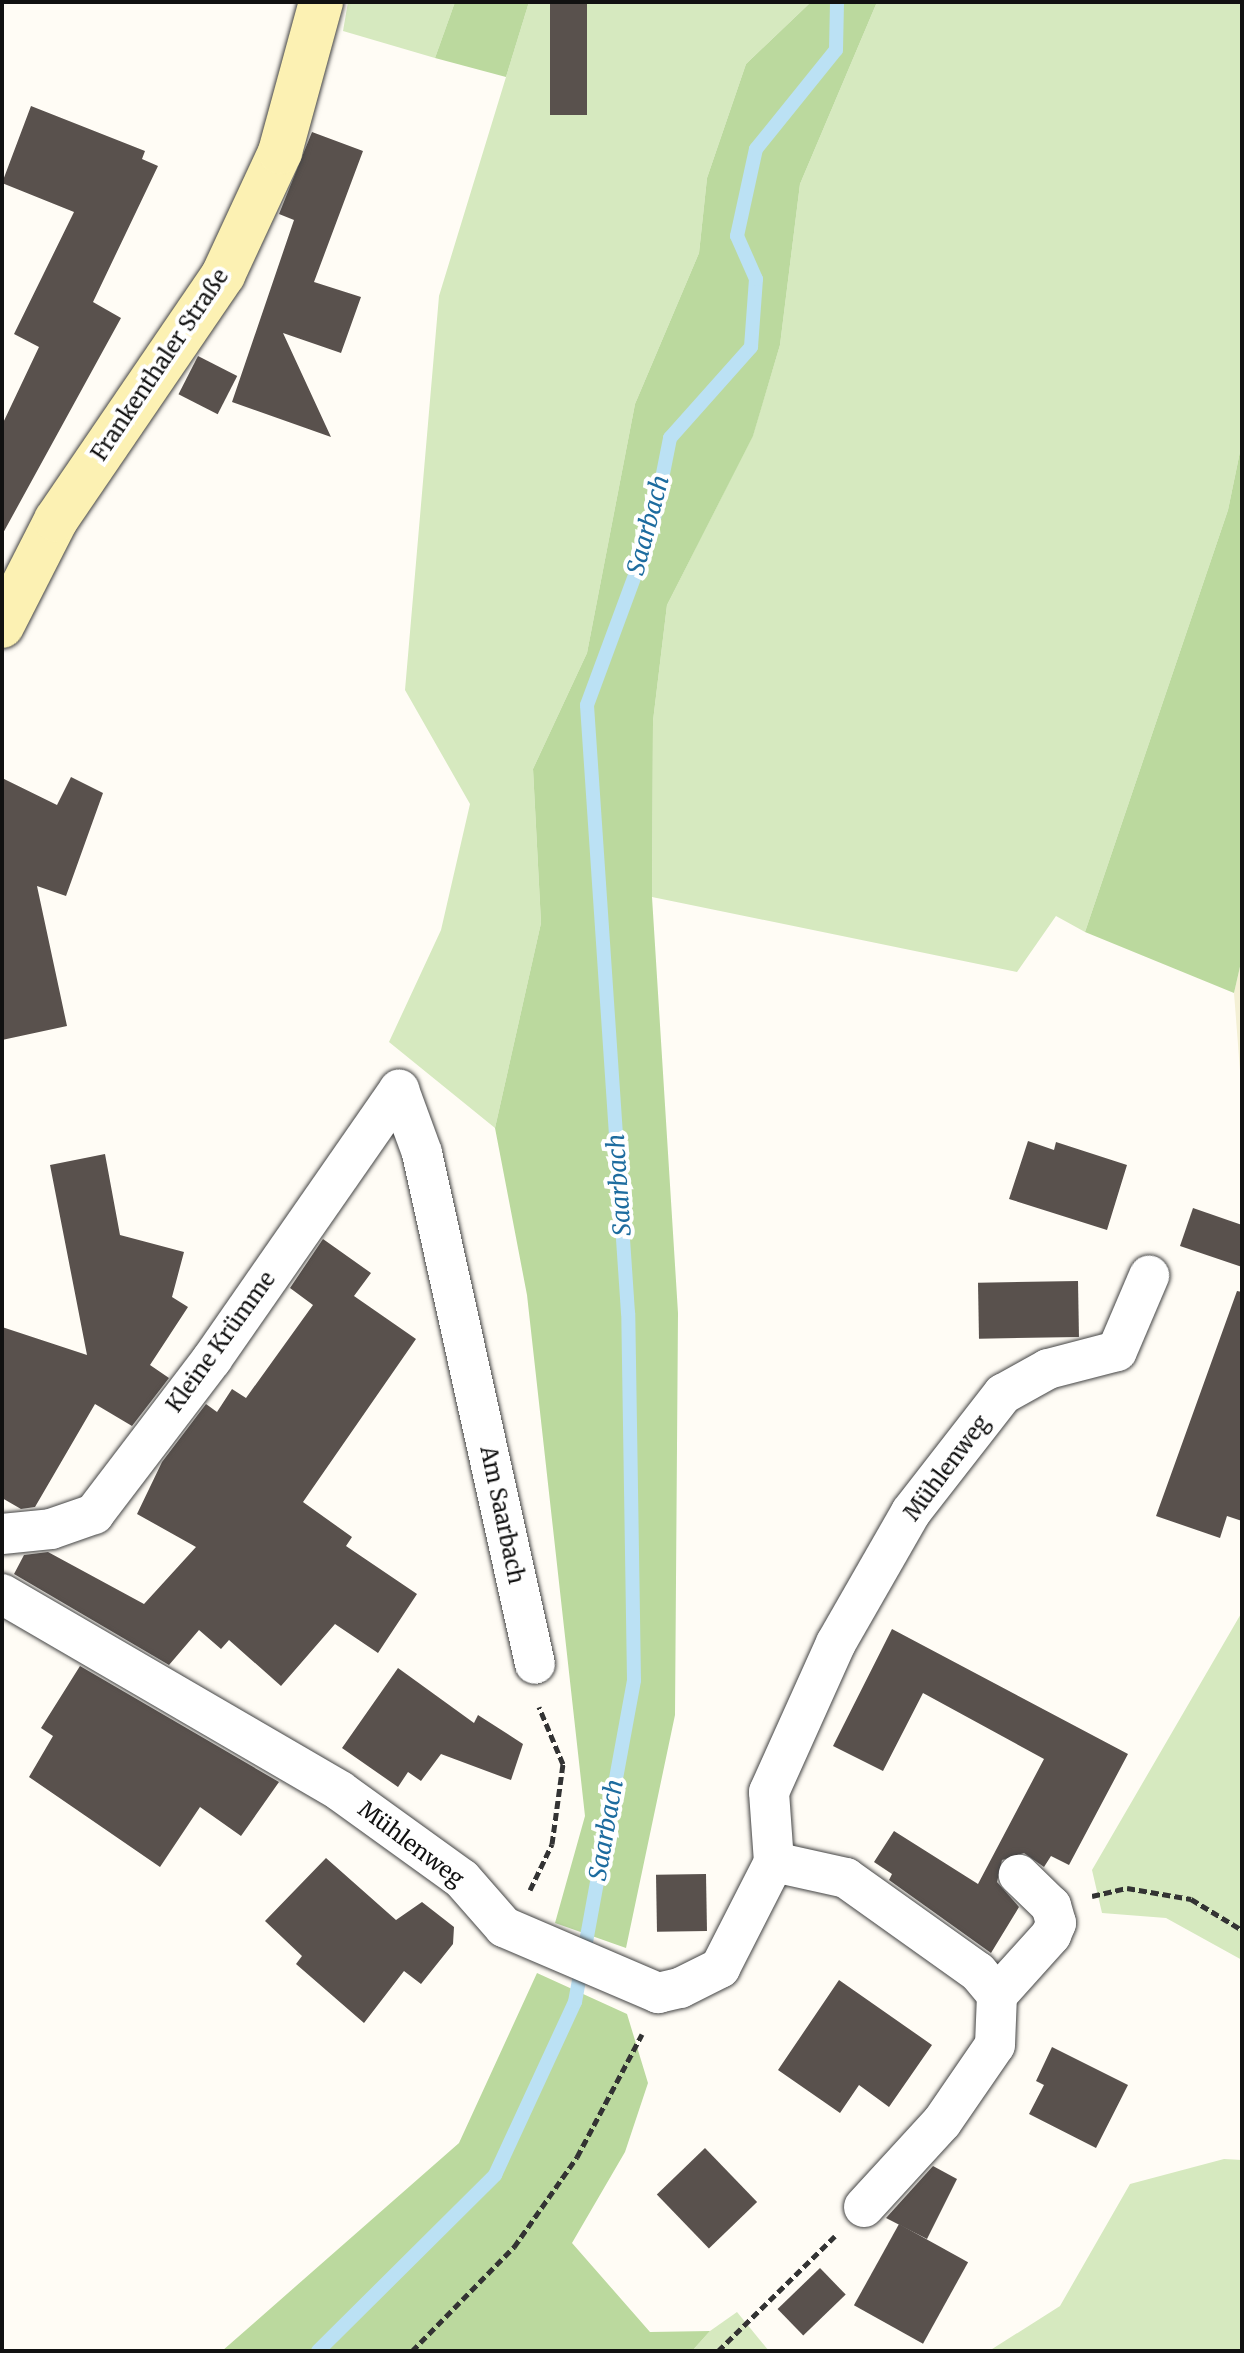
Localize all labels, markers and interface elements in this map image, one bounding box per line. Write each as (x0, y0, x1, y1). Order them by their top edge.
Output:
street label: Frankenthaler Straße (86, 264, 234, 466)
water label: Saarbach (621, 472, 675, 578)
water label: Saarbach (601, 1133, 637, 1237)
street label: Kleine Krümme (161, 1267, 281, 1417)
street label: Mühlenweg (899, 1410, 995, 1526)
street label: Am Saarbach (475, 1444, 529, 1586)
water label: Saarbach (583, 1777, 629, 1883)
street label: Mühlenweg (353, 1796, 469, 1892)

